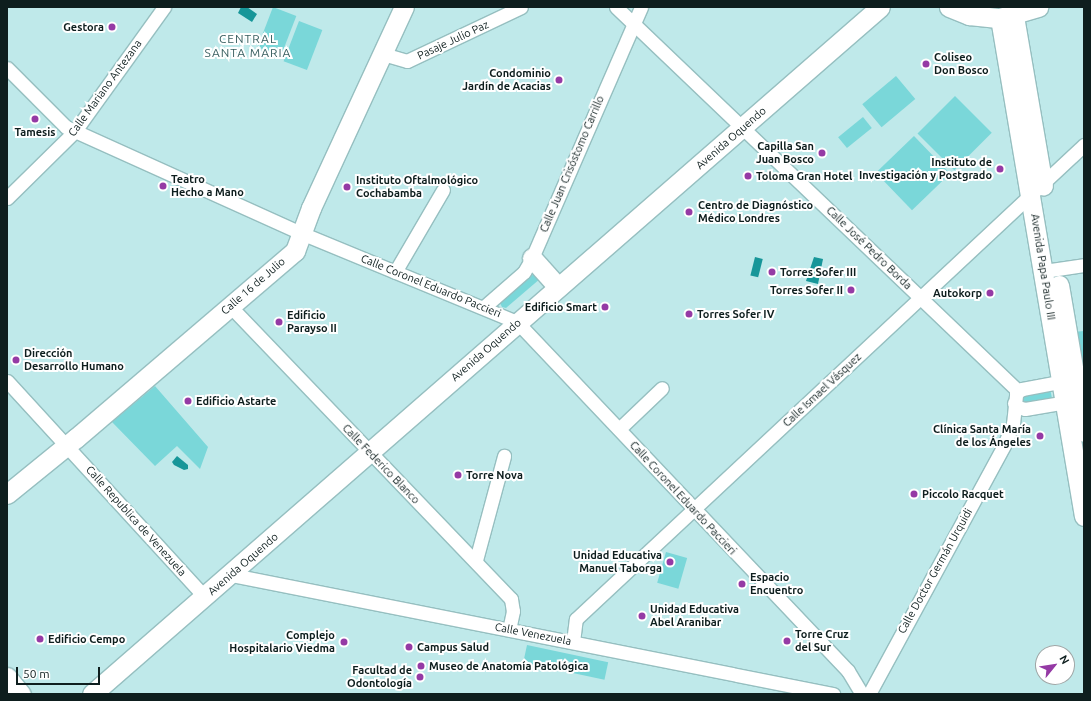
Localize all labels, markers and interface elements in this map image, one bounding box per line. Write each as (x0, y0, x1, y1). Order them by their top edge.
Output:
street label: Pasaje Julio Paz (415, 18, 491, 62)
place label: Gestora (63, 20, 104, 34)
marker: Gestora (107, 22, 117, 32)
district label: CENTRAL SANTA MARIA (205, 32, 291, 60)
street label: Calle Mariano Antezana (66, 37, 144, 139)
place label: Coliseo Don Bosco (934, 51, 989, 77)
marker: Coliseo Don Bosco (921, 59, 931, 69)
place label: Condominio Jardín de Acacias (462, 67, 551, 93)
marker: Condominio Jardín de Acacias (554, 75, 564, 85)
street label: Calle Juan Crisóstomo Carrillo (537, 94, 607, 234)
street label: Avenida Oquendo (693, 104, 769, 172)
marker: Tamesis (30, 114, 40, 124)
place label: Tamesis (14, 125, 56, 139)
place label: Capilla San Juan Bosco (756, 140, 814, 166)
marker: Capilla San Juan Bosco (817, 148, 827, 158)
place label: Instituto de Investigación y Postgrado (859, 156, 992, 182)
marker: Instituto de Investigación y Postgrado (995, 164, 1005, 174)
place label: Toloma Gran Hotel (756, 169, 852, 183)
marker: Toloma Gran Hotel (743, 171, 753, 181)
place label: Teatro Hecho a Mano (171, 173, 244, 199)
place label: Instituto Oftalmológico Cochabamba (356, 174, 478, 200)
marker: Teatro Hecho a Mano (158, 181, 168, 191)
marker: Instituto Oftalmológico Cochabamba (341, 181, 353, 193)
place label: Centro de Diagnóstico Médico Londres (698, 199, 813, 225)
street label: Calle José Pedro Borda (824, 204, 914, 292)
marker: Centro de Diagnóstico Médico Londres (683, 206, 695, 218)
street label: Avenida Papa Paulo III (1028, 213, 1058, 321)
street label: Calle Coronel Eduardo Paccieri (359, 252, 503, 320)
street label: Calle 16 de Julio (218, 255, 288, 317)
place label: Torres Sofer III (780, 265, 856, 279)
marker: Torres Sofer III (767, 267, 777, 277)
place label: Torres Sofer II (770, 283, 843, 297)
marker: Torres Sofer II (846, 285, 856, 295)
place label: Autokorp (933, 286, 982, 300)
marker: Autokorp (985, 288, 995, 298)
place label: Edificio Smart (525, 300, 597, 314)
marker: Edificio Smart (600, 302, 610, 312)
place label: Torres Sofer IV (697, 307, 774, 321)
place label: Edificio Parayso II (287, 309, 337, 335)
marker: Torres Sofer IV (684, 309, 694, 319)
street label: Avenida Oquendo (448, 316, 524, 384)
marker: Edificio Parayso II (274, 317, 284, 327)
place label: Dirección Desarrollo Humano (24, 347, 124, 373)
street label: Calle Ismael Vásquez (780, 350, 864, 430)
marker: Dirección Desarrollo Humano (11, 355, 21, 365)
place label: Edificio Astarte (196, 394, 276, 408)
marker: Edificio Astarte (183, 396, 193, 406)
street label: Calle Federico Blanco (340, 422, 422, 506)
place label: Clínica Santa María de los Ángeles (933, 423, 1031, 449)
marker: Clínica Santa María de los Ángeles (1034, 430, 1046, 442)
street label: Calle Coronel Eduardo Paccieri (627, 439, 739, 557)
street label: Calle Republica de Venezuela (83, 463, 189, 579)
place label: Torre Nova (466, 468, 523, 482)
marker: Torre Nova (453, 470, 463, 480)
place label: Piccolo Racquet (922, 487, 1004, 501)
marker: Piccolo Racquet (909, 489, 919, 499)
street label: Calle Doctor Germán Urquidi (895, 506, 975, 636)
street label: Avenida Oquendo (205, 530, 281, 598)
place label: Unidad Educativa Manuel Taborga (573, 549, 662, 575)
marker: Unidad Educativa Manuel Taborga (665, 557, 675, 567)
place label: Espacio Encuentro (750, 571, 803, 597)
marker: Espacio Encuentro (737, 579, 747, 589)
place label: Unidad Educativa Abel Aranibar (650, 603, 739, 629)
marker: Unidad Educativa Abel Aranibar (637, 611, 647, 621)
street label: Calle Venezuela (494, 620, 572, 648)
place label: Torre Cruz del Sur (795, 628, 849, 654)
place label: Complejo Hospitalario Viedma (229, 629, 335, 655)
place label: Edificio Cempo (48, 632, 125, 646)
marker: Edificio Cempo (35, 634, 45, 644)
marker: Complejo Hospitalario Viedma (338, 636, 350, 648)
marker: Torre Cruz del Sur (782, 636, 792, 646)
place label: Campus Salud (417, 640, 489, 654)
marker: Campus Salud (404, 642, 414, 652)
north arrow (1035, 645, 1075, 685)
text: N (1057, 653, 1072, 666)
scale bar (18, 659, 102, 685)
place label: Museo de Anatomía Patológica (429, 659, 589, 673)
marker: Museo de Anatomía Patológica (416, 661, 426, 671)
place label: Facultad de Odontología (347, 664, 412, 690)
text: 50 m (23, 667, 50, 680)
marker: Facultad de Odontología (415, 672, 425, 682)

